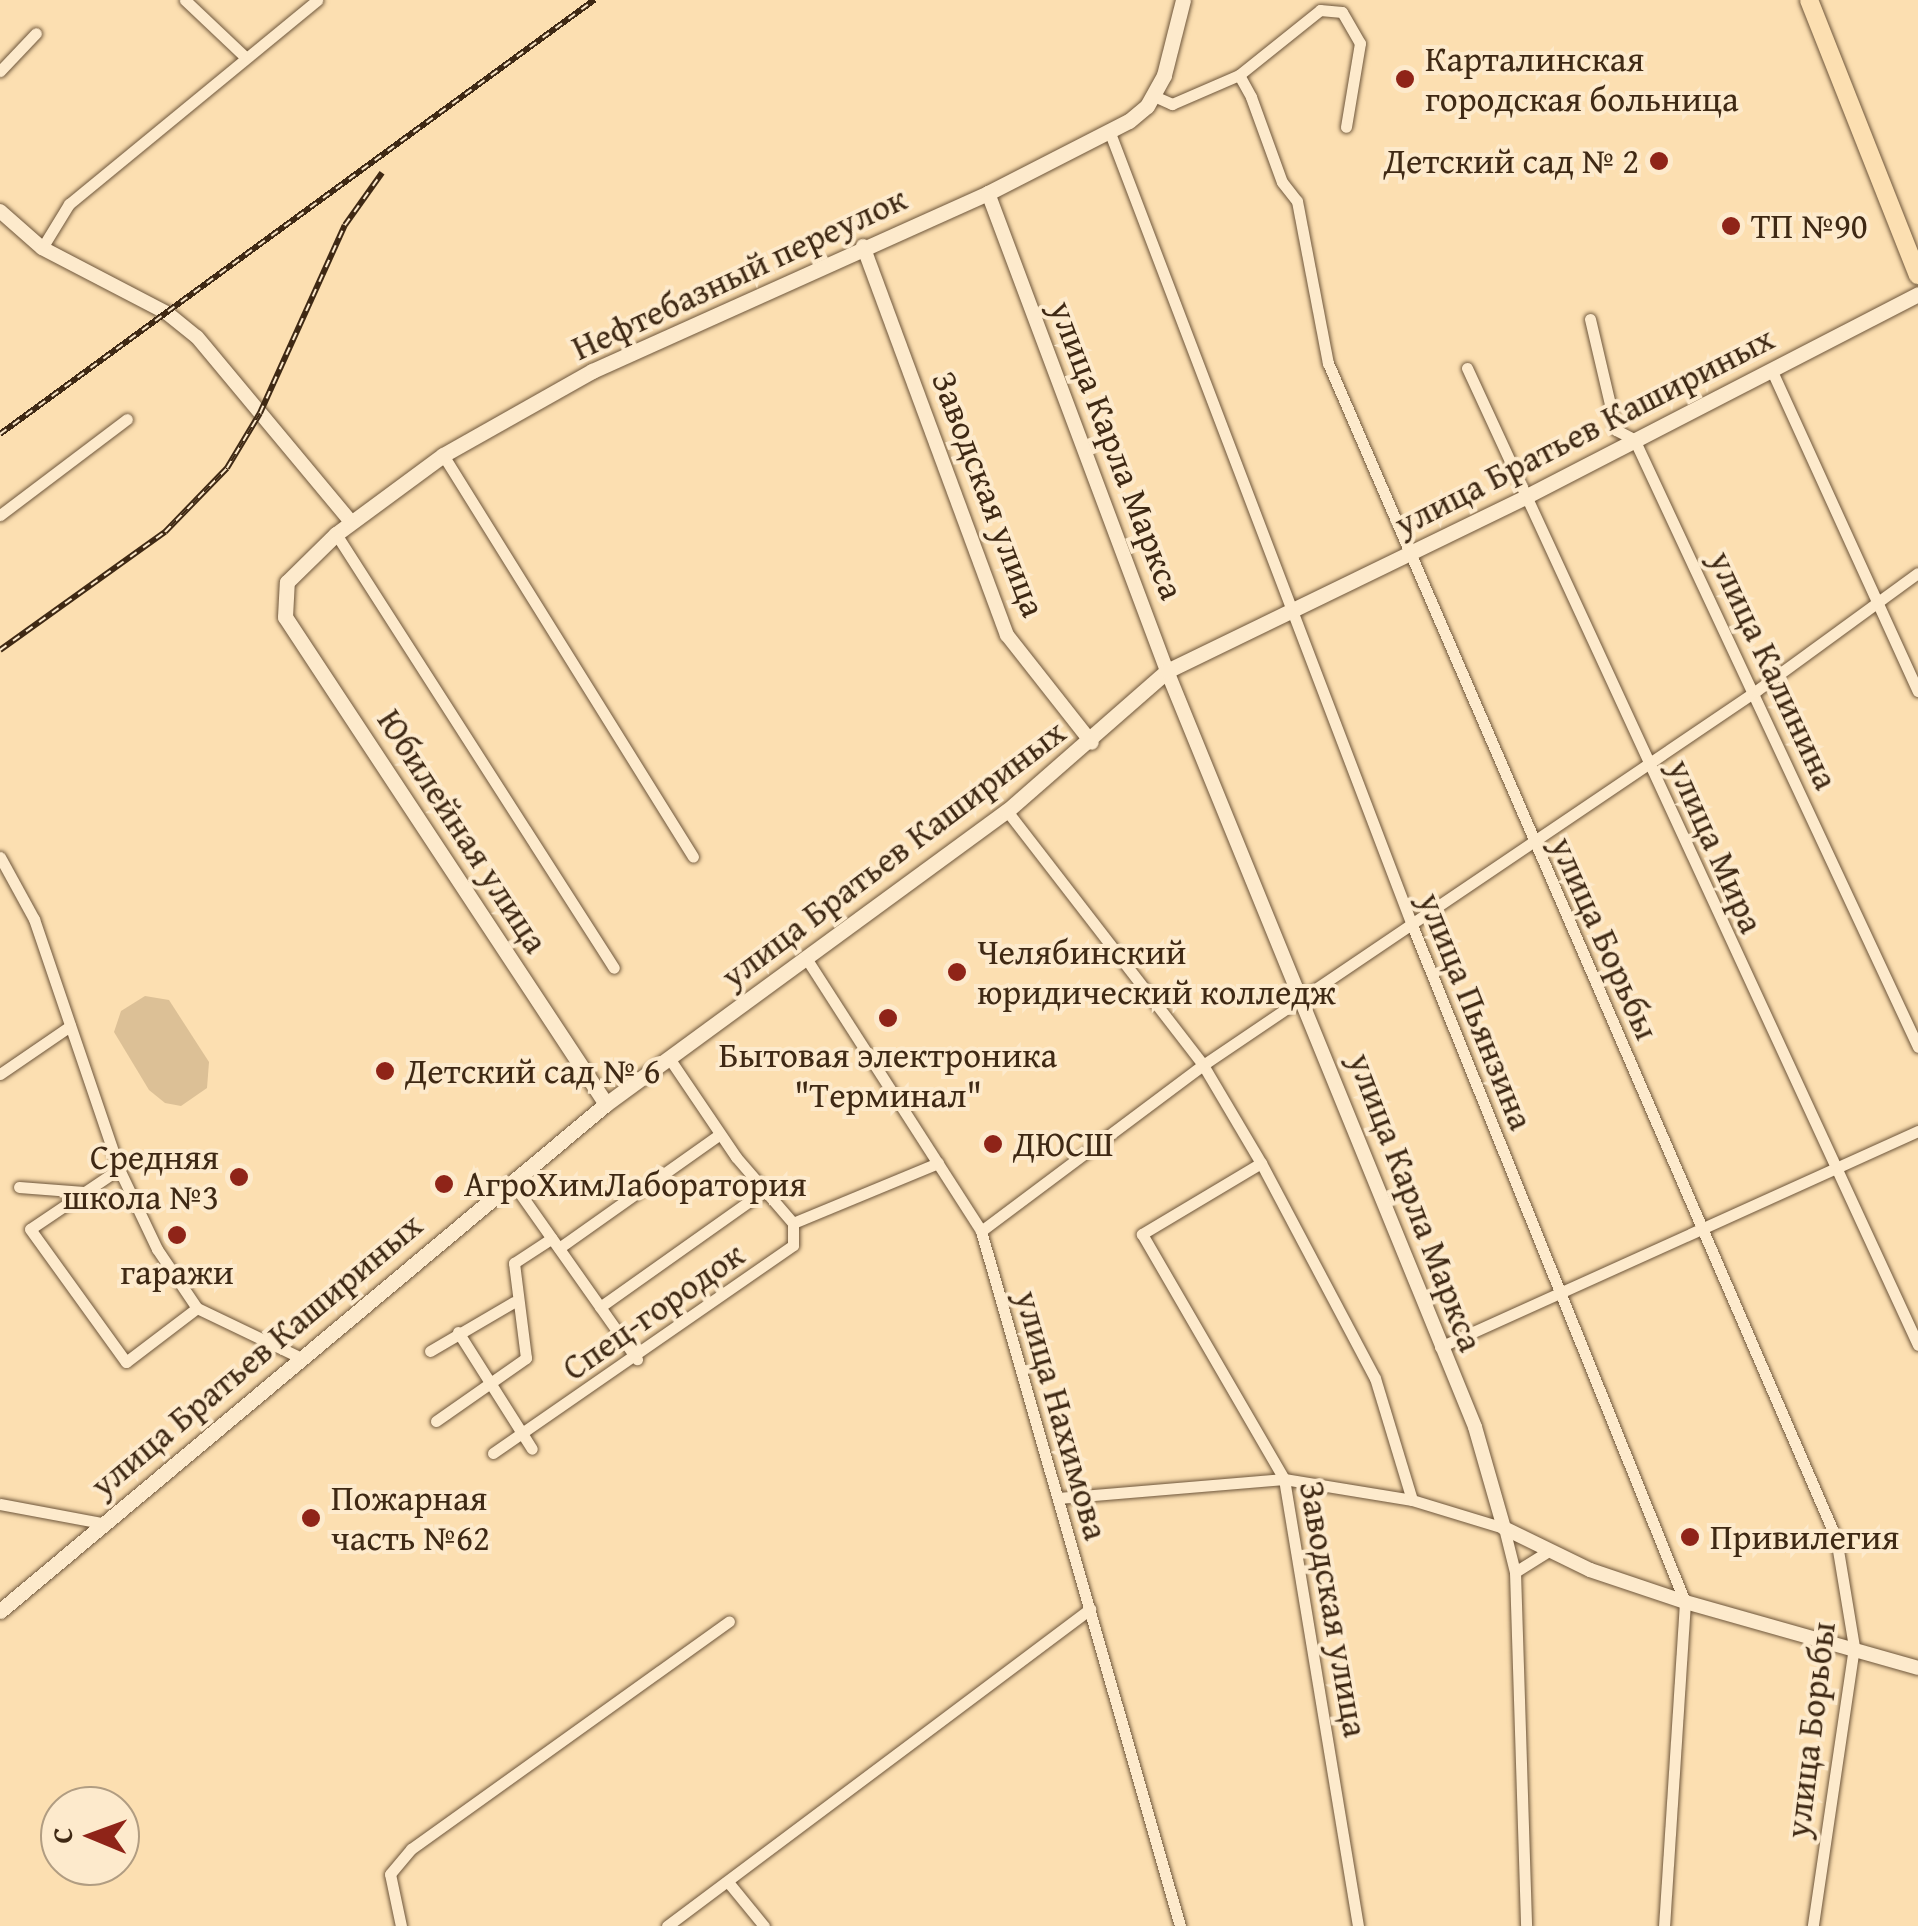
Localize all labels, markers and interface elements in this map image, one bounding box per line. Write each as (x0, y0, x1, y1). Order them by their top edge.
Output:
place label: Карталинская городская больница (1425, 38, 1739, 120)
marker: Карталинская городская больница (1394, 68, 1416, 90)
place label: Детский сад № 2 (1384, 140, 1639, 182)
marker: Детский сад № 2 (1648, 150, 1670, 172)
street label: Нефтебазный переулок (565, 177, 913, 369)
place label: ТП №90 (1751, 205, 1868, 247)
marker: ТП №90 (1720, 215, 1742, 237)
street label: улица Карла Маркса (1041, 295, 1193, 605)
street label: улица Братьев Кашириных (1387, 317, 1781, 545)
street label: Заводская улица (923, 366, 1055, 622)
street label: улица Калинина (1700, 544, 1848, 796)
street label: Юбилейная улица (369, 701, 557, 961)
street label: улица Братьев Кашириных (713, 711, 1073, 997)
street label: улица Мира (1659, 752, 1773, 940)
street label: улица Борьбы (1542, 830, 1668, 1046)
street label: улица Пьянзина (1409, 886, 1543, 1136)
place label: Челябинский юридический колледж (977, 931, 1336, 1013)
marker: Челябинский юридический колледж (946, 961, 968, 983)
marker: Бытовая электроника "Терминал" (877, 1007, 899, 1029)
place label: Бытовая электроника "Терминал" (719, 1034, 1057, 1116)
street label: улица Карла Маркса (1340, 1047, 1492, 1357)
place label: Детский сад № 6 (405, 1050, 660, 1092)
marker: Детский сад № 6 (374, 1060, 396, 1082)
place label: ДЮСШ (1013, 1123, 1114, 1165)
marker: ДЮСШ (982, 1133, 1004, 1155)
place label: Средняя школа №3 (63, 1136, 219, 1218)
place label: АгроХимЛаборатория (464, 1163, 807, 1205)
marker: Средняя школа №3 (228, 1166, 250, 1188)
marker: АгроХимЛаборатория (433, 1173, 455, 1195)
street label: улица Братьев Кашириных (82, 1204, 430, 1506)
marker: гаражи (166, 1224, 188, 1246)
street label: Спец-городок (554, 1233, 752, 1389)
place label: гаражи (120, 1251, 234, 1293)
street label: улица Нахимова (1006, 1286, 1118, 1544)
place label: Пожарная часть №62 (331, 1477, 490, 1559)
street label: Заводская улица (1291, 1478, 1377, 1740)
marker: Пожарная часть №62 (300, 1507, 322, 1529)
place label: Привилегия (1710, 1516, 1899, 1558)
marker: Привилегия (1679, 1526, 1701, 1548)
street label: улица Борьбы (1776, 1619, 1844, 1841)
north arrow (40, 1786, 140, 1886)
text: С (41, 1827, 82, 1844)

